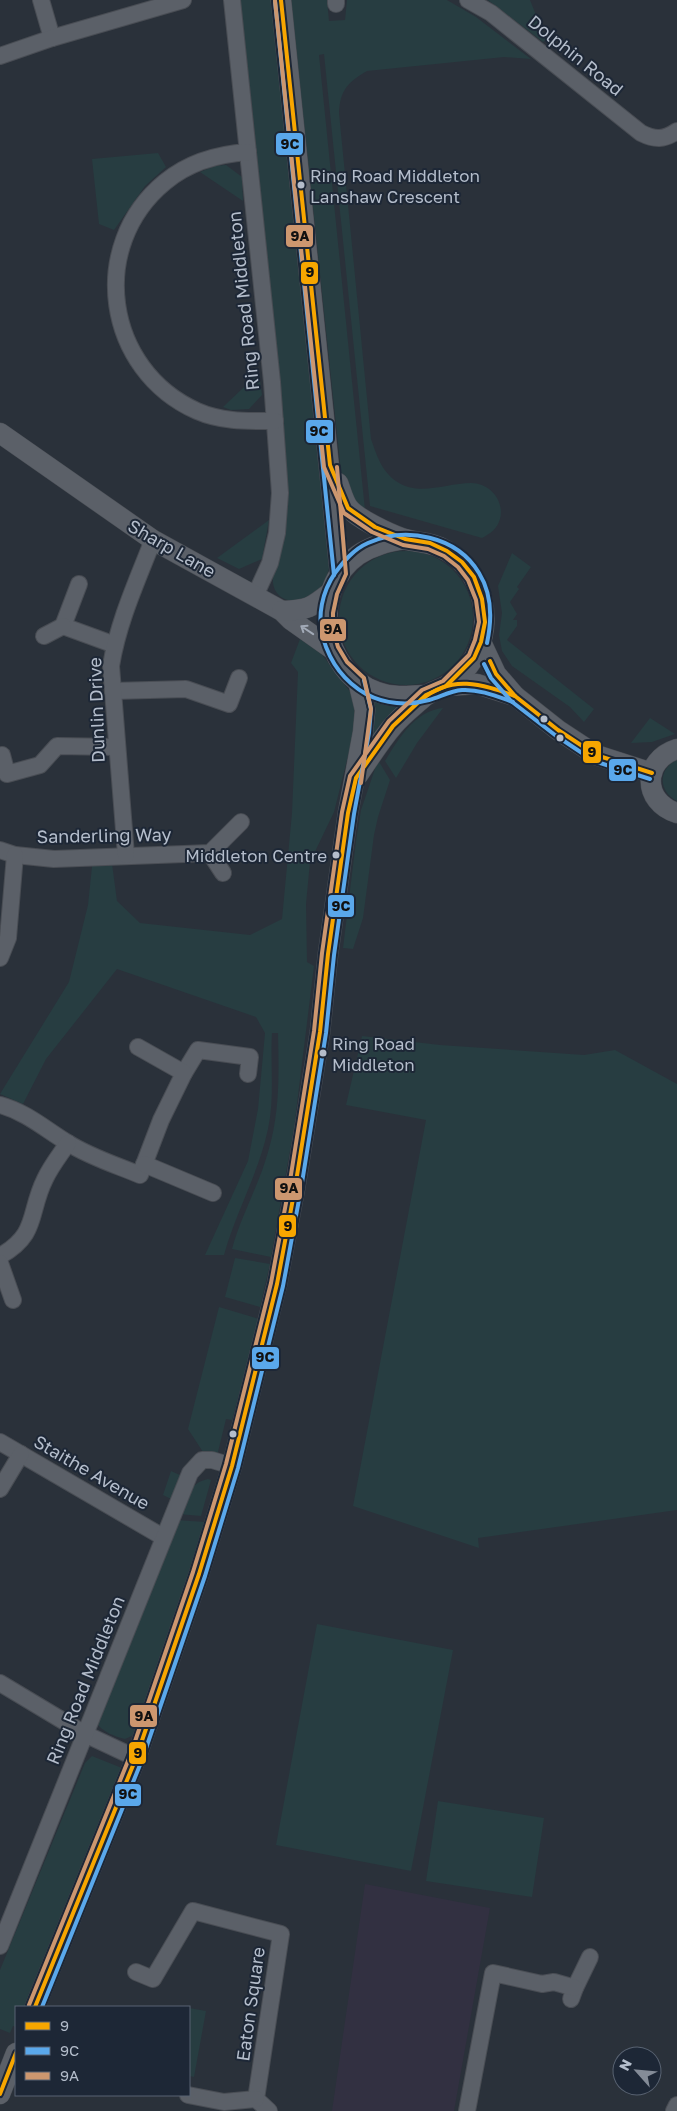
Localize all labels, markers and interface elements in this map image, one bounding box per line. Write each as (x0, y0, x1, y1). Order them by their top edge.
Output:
street label: Dolphin Road (524, 10, 628, 100)
line badge: 9C (275, 132, 304, 156)
text: 9C (281, 135, 299, 152)
place label: Ring Road Middleton Lanshaw Crescent (310, 165, 480, 207)
marker: Ring Road Middleton Lanshaw Crescent (296, 180, 306, 190)
street label: Ring Road Middleton (223, 210, 263, 392)
line badge: 9A (285, 224, 314, 248)
text: 9A (291, 227, 309, 244)
line badge: 9 (300, 261, 319, 285)
text: 9 (306, 263, 315, 280)
line badge: 9C (305, 419, 334, 444)
text: 9C (310, 422, 328, 439)
street label: Sharp Lane (124, 514, 220, 582)
line badge: 9A (319, 618, 347, 642)
text: 9A (324, 620, 342, 637)
one-way arrow (300, 625, 314, 635)
street label: Dunlin Drive (83, 657, 109, 763)
unlabelled marker (539, 714, 549, 724)
unlabelled marker (555, 733, 565, 743)
line badge: 9 (582, 740, 602, 764)
text: 9 (588, 743, 597, 760)
line badge: 9C (608, 758, 637, 782)
text: 9C (614, 761, 632, 778)
street label: Sanderling Way (36, 823, 172, 847)
place label: Middleton Centre (185, 845, 327, 866)
marker: Middleton Centre (331, 850, 341, 860)
line badge: 9C (327, 894, 355, 918)
text: 9C (332, 897, 350, 914)
place label: Ring Road Middleton (332, 1033, 415, 1075)
marker: Ring Road Middleton (318, 1048, 328, 1058)
line badge: 9A (274, 1177, 303, 1201)
text: 9A (280, 1179, 298, 1196)
line badge: 9 (278, 1214, 297, 1238)
text: 9 (284, 1217, 293, 1234)
line badge: 9C (251, 1346, 280, 1370)
text: 9C (256, 1348, 274, 1365)
unlabelled marker (228, 1429, 238, 1439)
street label: Staithe Avenue (30, 1430, 154, 1514)
street label: Ring Road Middleton (41, 1593, 129, 1767)
line badge: 9A (129, 1704, 158, 1728)
text: 9A (135, 1707, 153, 1724)
line badge: 9 (128, 1741, 147, 1765)
text: 9 (134, 1744, 143, 1761)
line badge: 9C (114, 1783, 142, 1807)
text: 9C (119, 1785, 137, 1802)
street label: Eaton Square (231, 1945, 269, 2063)
legend (15, 2006, 190, 2096)
text: 9 (60, 2016, 69, 2034)
text: 9C (60, 2041, 79, 2059)
north arrow (612, 2046, 662, 2096)
text: N (615, 2056, 635, 2073)
text: 9A (60, 2066, 79, 2084)

